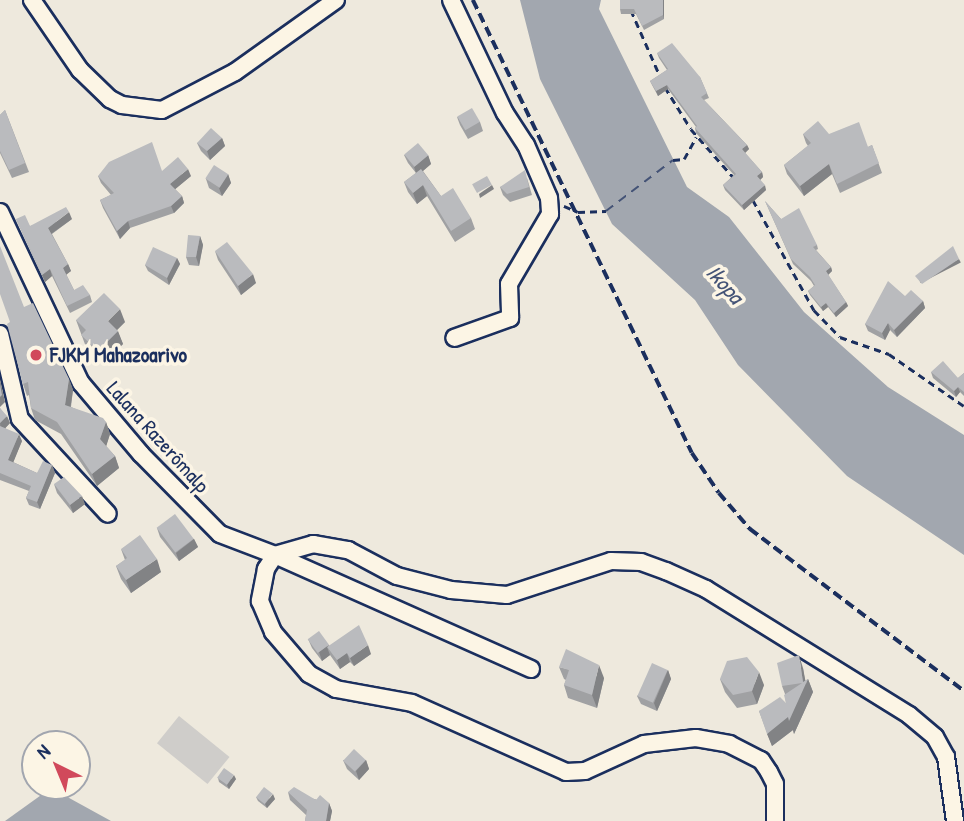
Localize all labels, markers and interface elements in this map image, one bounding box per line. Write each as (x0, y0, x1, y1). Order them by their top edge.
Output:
water label: Ikopa (700, 259, 750, 309)
place label: FJKM Mahazoarivo (50, 342, 187, 368)
marker: FJKM Mahazoarivo (28, 347, 44, 363)
street label: Lalana Razerômalp (101, 376, 215, 498)
north arrow (21, 730, 91, 800)
text: N (30, 738, 56, 764)

